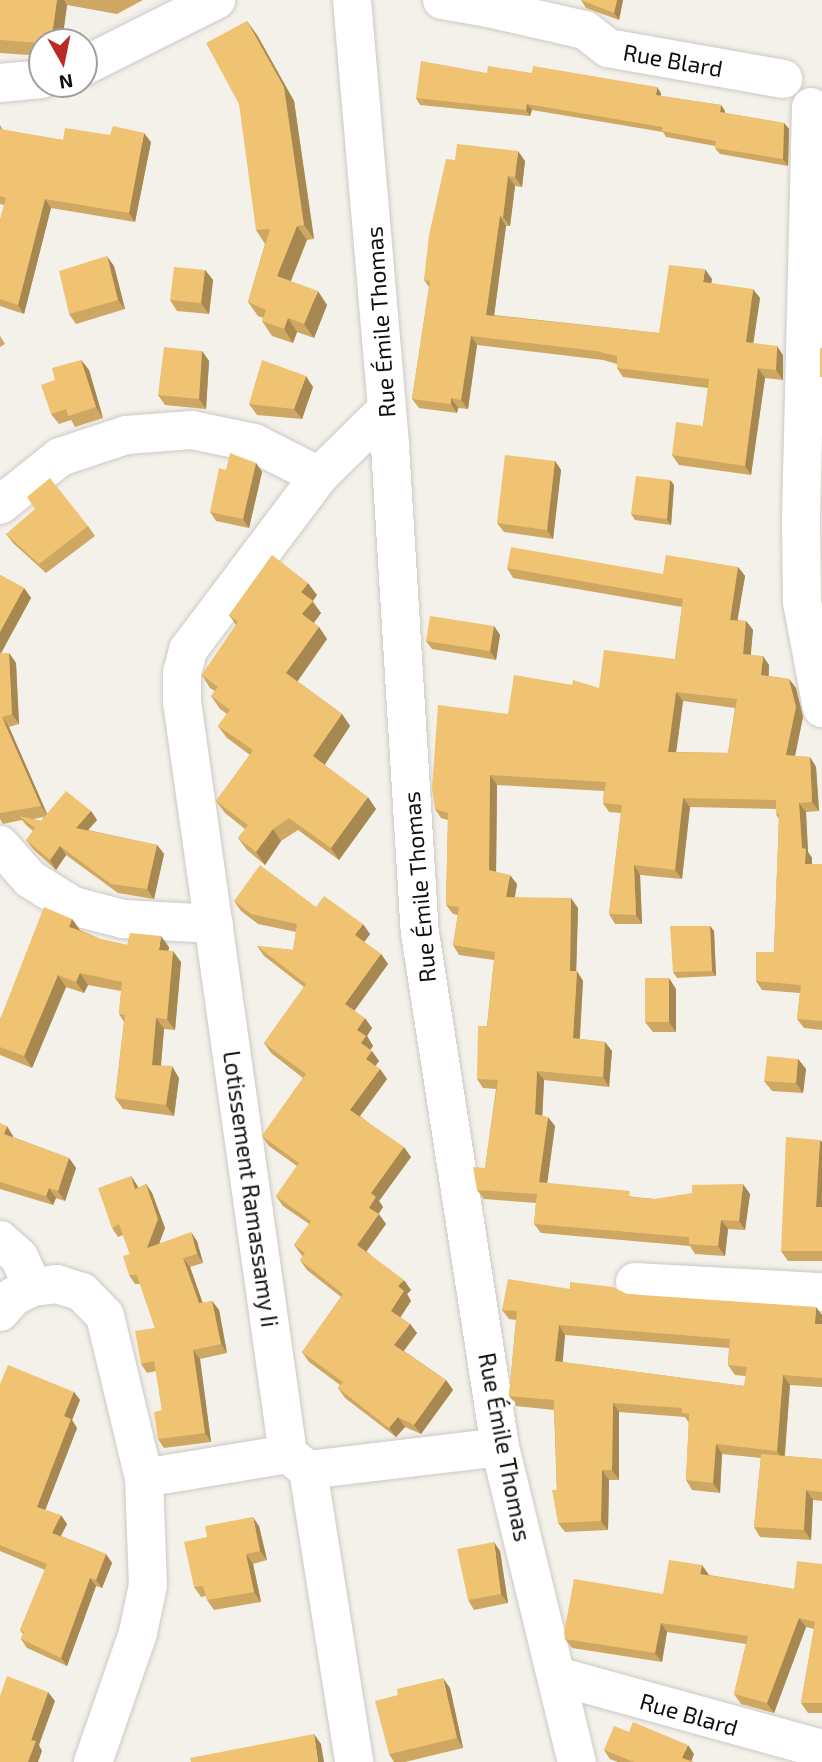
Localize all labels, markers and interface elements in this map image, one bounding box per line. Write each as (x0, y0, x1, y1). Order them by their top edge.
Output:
north arrow (28, 28, 98, 98)
street label: Rue Blard (621, 38, 725, 82)
text: N (57, 70, 75, 95)
street label: Rue Émile Thomas (360, 225, 400, 419)
street label: Rue Émile Thomas (397, 790, 441, 984)
street label: Lotissement Ramassamy Ii (218, 1049, 284, 1329)
street label: Rue Émile Thomas (473, 1350, 537, 1544)
street label: Rue Blard (637, 1687, 741, 1741)

